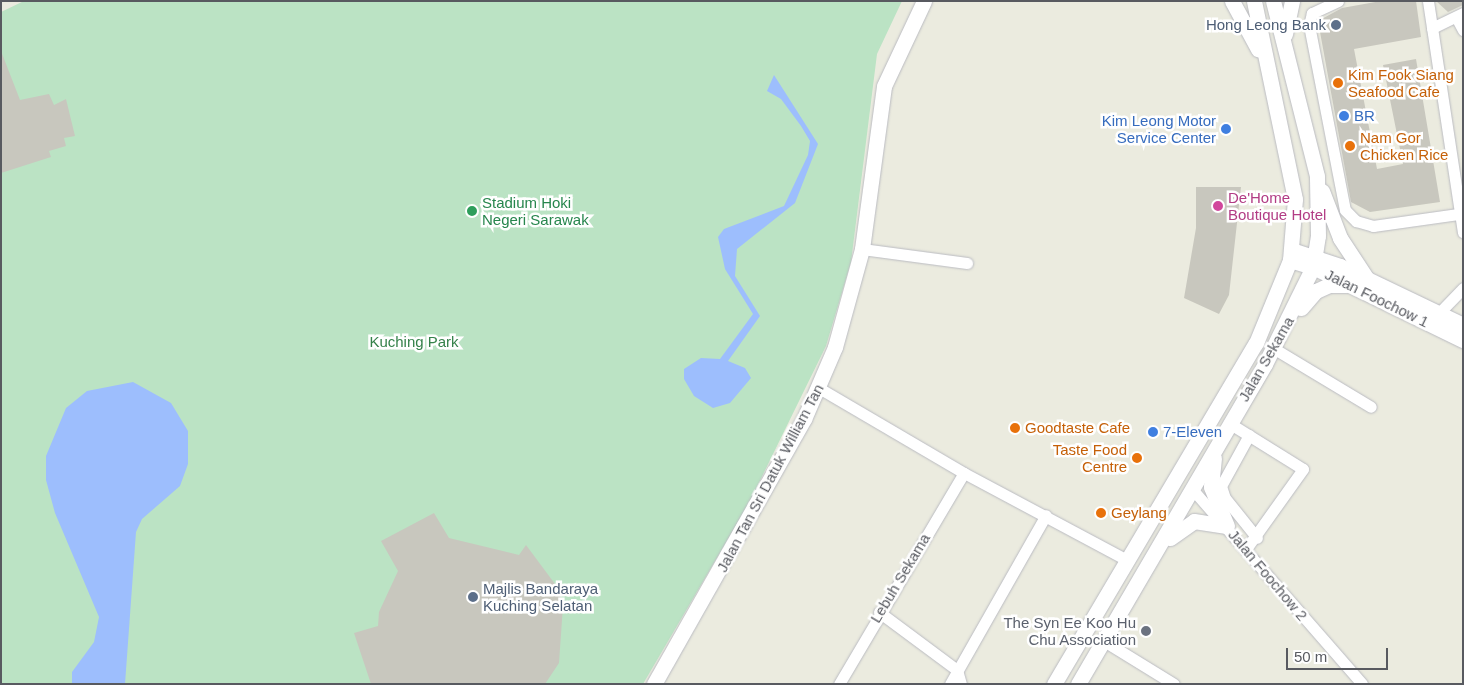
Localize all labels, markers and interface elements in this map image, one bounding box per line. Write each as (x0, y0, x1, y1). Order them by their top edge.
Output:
place label: Hong Leong Bank (1206, 16, 1326, 34)
marker: Hong Leong Bank (1330, 19, 1342, 31)
place label: Kim Fook Siang Seafood Cafe (1348, 65, 1454, 100)
marker: Kim Fook Siang Seafood Cafe (1332, 77, 1344, 89)
place label: BR (1354, 107, 1375, 125)
marker: BR (1338, 110, 1350, 122)
place label: Kim Leong Motor Service Center (1102, 111, 1216, 146)
marker: Kim Leong Motor Service Center (1220, 123, 1232, 135)
place label: Nam Gor Chicken Rice (1360, 128, 1448, 163)
marker: Nam Gor Chicken Rice (1344, 140, 1356, 152)
place label: De'Home Boutique Hotel (1228, 188, 1326, 223)
place label: Stadium Hoki Negeri Sarawak (482, 193, 589, 228)
marker: De'Home Boutique Hotel (1212, 200, 1224, 212)
marker: Stadium Hoki Negeri Sarawak (466, 205, 478, 217)
street label: Jalan Foochow 1 (1322, 265, 1432, 331)
street label: Jalan Sekama (1234, 313, 1298, 405)
park label: Kuching Park (369, 333, 459, 351)
street label: Jalan Tan Sri Datuk William Tan (713, 381, 827, 575)
place label: Goodtaste Cafe (1025, 419, 1130, 437)
marker: Goodtaste Cafe (1009, 422, 1021, 434)
place label: 7-Eleven (1163, 423, 1222, 441)
marker: 7-Eleven (1147, 426, 1159, 438)
place label: Taste Food Centre (1053, 440, 1127, 475)
marker: Taste Food Centre (1131, 452, 1143, 464)
place label: Geylang (1111, 504, 1167, 522)
marker: Geylang (1095, 507, 1107, 519)
street label: Jalan Foochow 2 (1225, 526, 1311, 624)
street label: Lebuh Sekama (866, 530, 934, 626)
place label: Majlis Bandaraya Kuching Selatan (483, 579, 598, 614)
marker: Majlis Bandaraya Kuching Selatan (467, 591, 479, 603)
place label: The Syn Ee Koo Hu Chu Association (1003, 613, 1136, 648)
marker: The Syn Ee Koo Hu Chu Association (1140, 625, 1152, 637)
scale bar (1289, 638, 1392, 670)
text: 50 m (1294, 648, 1327, 665)

